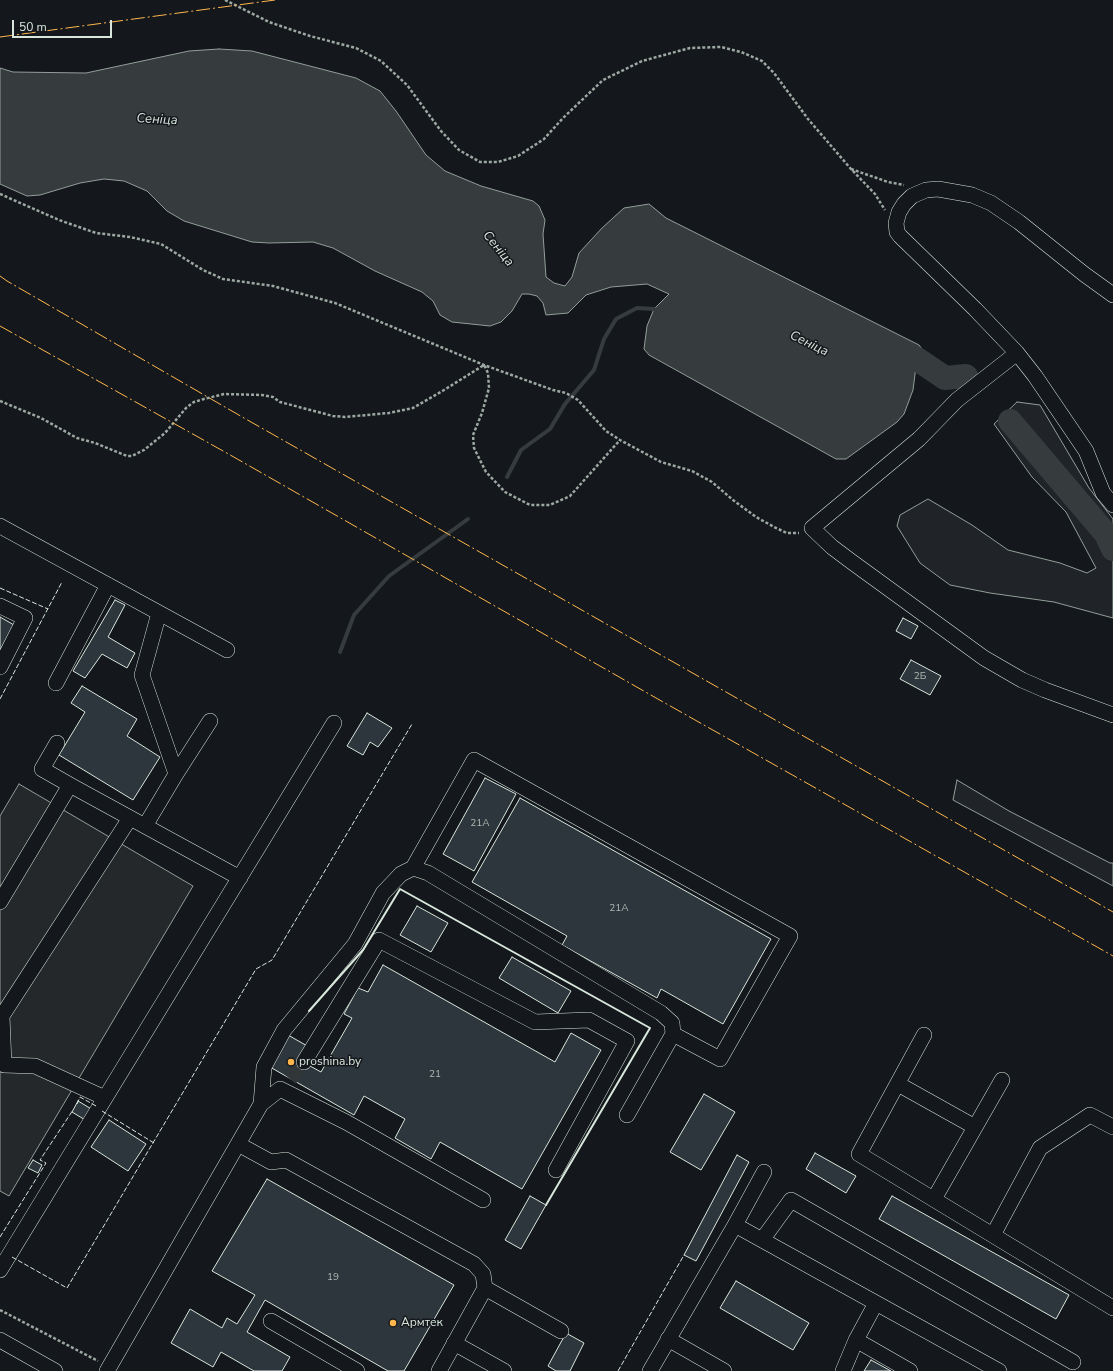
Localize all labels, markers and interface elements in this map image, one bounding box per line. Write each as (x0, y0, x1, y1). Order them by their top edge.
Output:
scale bar (14, 12, 114, 38)
text: 50 m (19, 19, 47, 35)
water label: Сеніца (136, 111, 178, 129)
water label: Сеніца (479, 228, 517, 270)
water label: Сеніца (787, 328, 831, 360)
house number: 2Б (914, 671, 926, 683)
house number: 21А (470, 818, 490, 830)
house number: 21А (609, 903, 629, 915)
place label: proshina.by (299, 1055, 361, 1069)
marker: proshina.by (286, 1057, 296, 1067)
house number: 21 (429, 1069, 441, 1081)
house number: 19 (327, 1272, 339, 1284)
place label: Армтек (401, 1316, 443, 1330)
marker: Армтек (388, 1318, 398, 1328)

